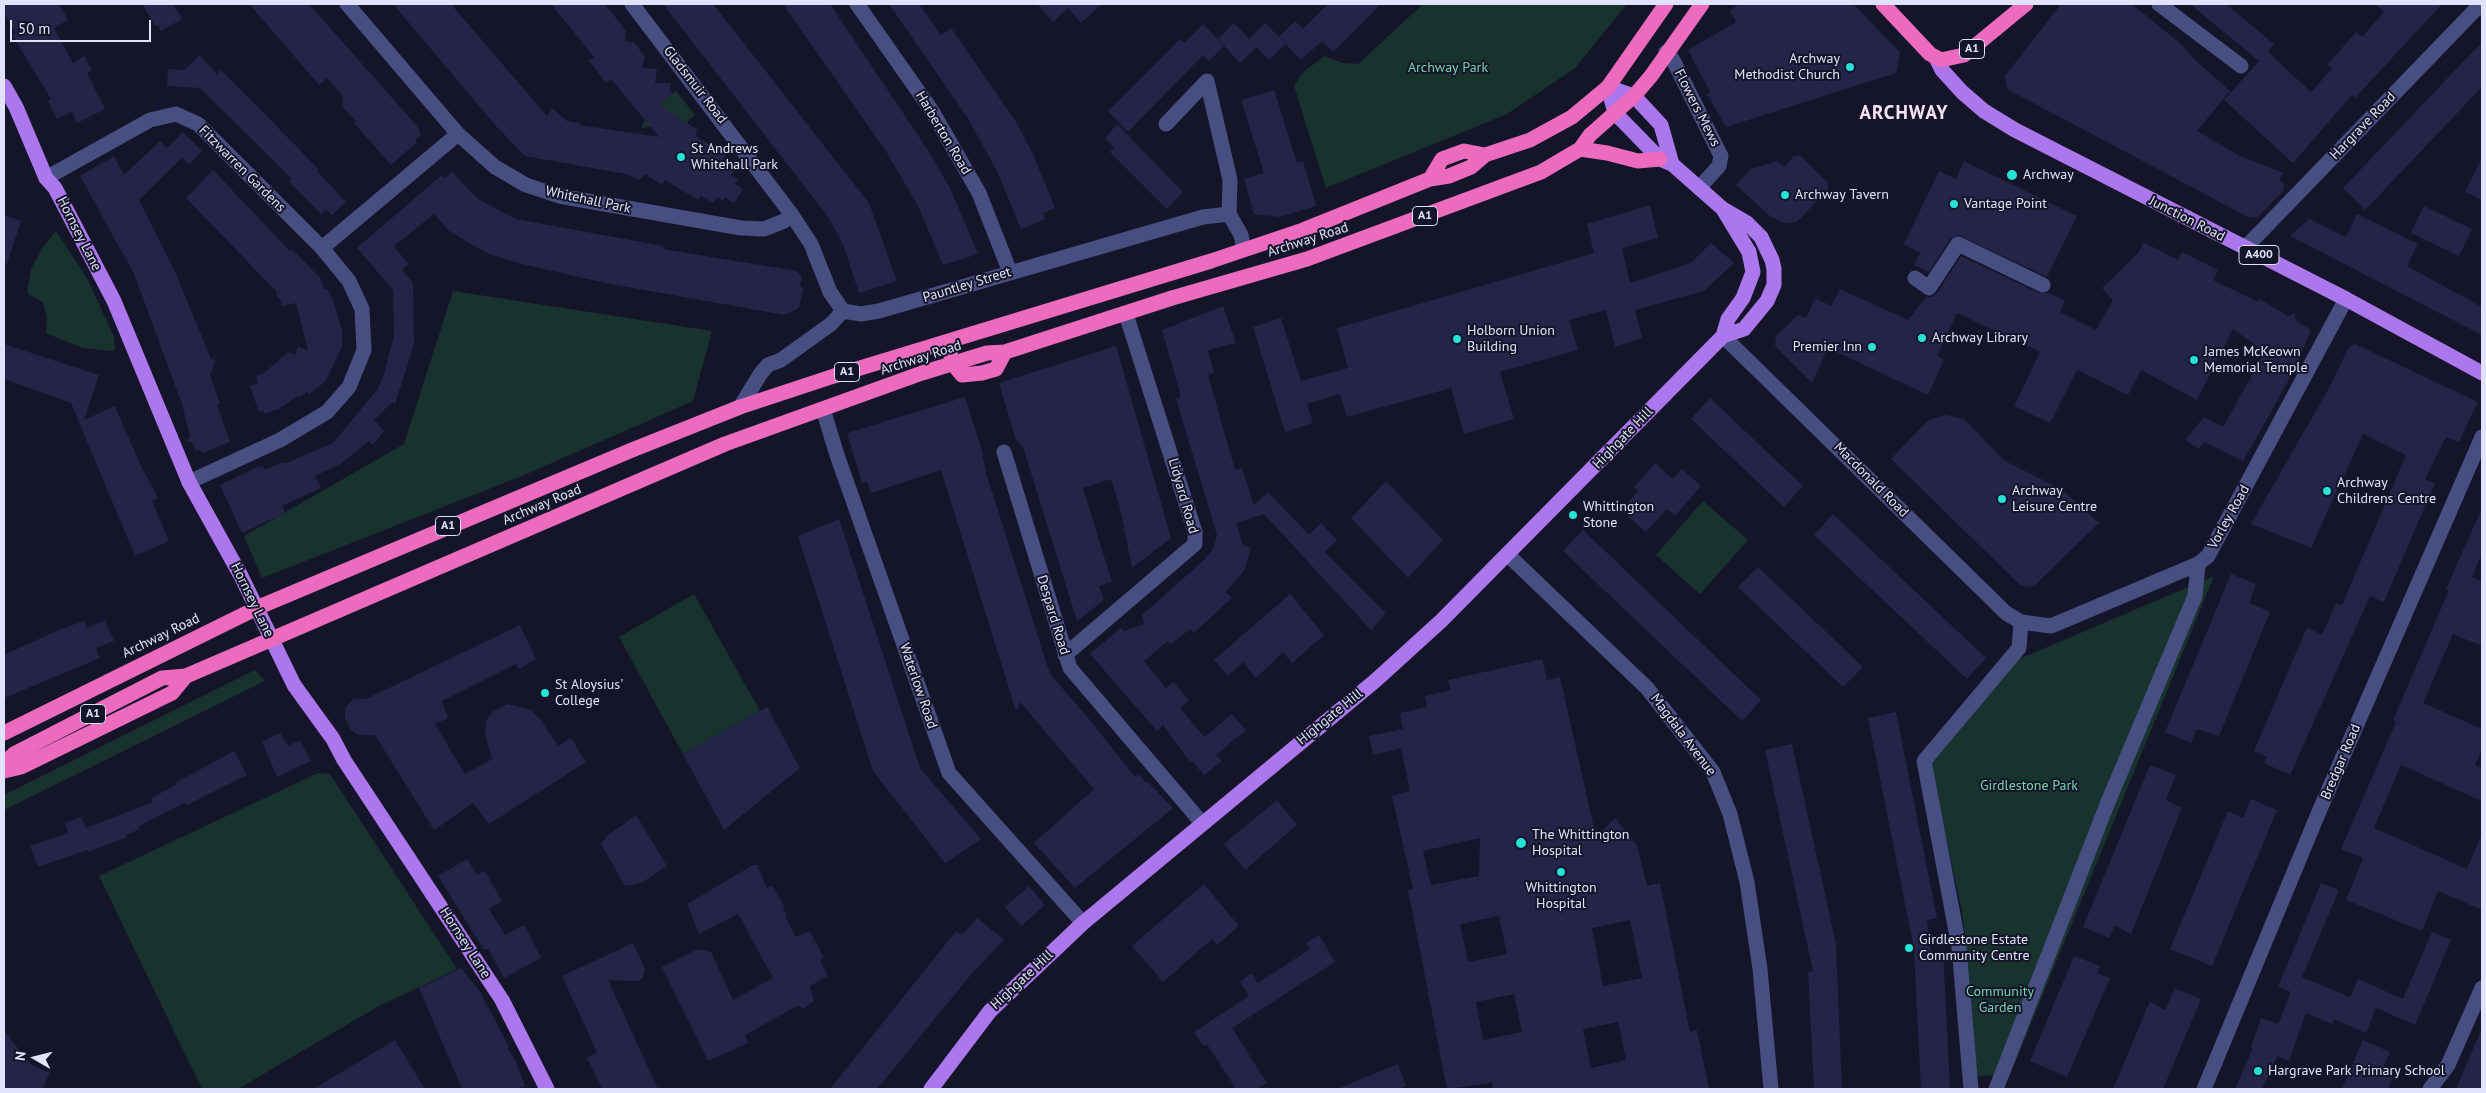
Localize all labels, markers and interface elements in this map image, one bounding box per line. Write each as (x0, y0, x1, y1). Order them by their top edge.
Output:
scale bar (12, 10, 154, 42)
text: 50 m (18, 19, 51, 38)
road number: A1 (1960, 40, 1984, 59)
street label: Gladsmuir Road (659, 43, 731, 127)
place label: Archway Methodist Church (1734, 51, 1840, 84)
park label: Archway Park (1408, 60, 1488, 76)
marker: Archway Methodist Church (1844, 61, 1856, 73)
street label: Flowers Mews (1670, 67, 1724, 149)
street label: Harberton Road (912, 88, 974, 178)
street label: Hargrave Road (2327, 89, 2399, 163)
district label: ARCHWAY (1859, 103, 1949, 125)
street label: Fitzwarren Gardens (195, 122, 289, 216)
place label: St Andrews Whitehall Park (691, 141, 778, 174)
marker: St Andrews Whitehall Park (675, 151, 687, 163)
place label: Archway (2023, 167, 2074, 183)
marker: Archway (2005, 168, 2019, 182)
street label: Whitehall Park (544, 183, 632, 217)
place label: Archway Tavern (1795, 187, 1889, 203)
marker: Archway Tavern (1779, 189, 1791, 201)
street label: Junction Road (2146, 193, 2228, 245)
street label: Hornsey Lane (53, 194, 105, 274)
place label: Vantage Point (1964, 196, 2047, 212)
marker: Vantage Point (1948, 198, 1960, 210)
road number: A1 (1412, 207, 1438, 226)
street label: Archway Road (1265, 219, 1351, 261)
road number: A400 (2239, 246, 2279, 264)
street label: Pauntley Street (921, 264, 1013, 306)
place label: Holborn Union Building (1467, 323, 1555, 356)
place label: Archway Library (1932, 330, 2028, 346)
marker: Archway Library (1916, 332, 1928, 344)
marker: Holborn Union Building (1451, 333, 1463, 345)
street label: Archway Road (878, 337, 964, 379)
place label: Premier Inn (1793, 339, 1862, 355)
marker: Premier Inn (1866, 341, 1878, 353)
place label: James McKeown Memorial Temple (2204, 344, 2308, 377)
marker: James McKeown Memorial Temple (2188, 354, 2200, 366)
road number: A1 (834, 362, 860, 382)
street label: Highgate Hill (1589, 404, 1657, 472)
street label: Macdonald Road (1830, 439, 1912, 521)
street label: Lidyard Road (1164, 456, 1202, 536)
place label: Archway Childrens Centre (2337, 475, 2436, 508)
street label: Archway Road (500, 481, 584, 529)
street label: Vorley Road (2205, 482, 2253, 552)
place label: Archway Leisure Centre (2012, 483, 2097, 516)
marker: Archway Childrens Centre (2321, 485, 2333, 497)
marker: Archway Leisure Centre (1996, 493, 2008, 505)
place label: Whittington Stone (1583, 499, 1654, 532)
marker: Whittington Stone (1567, 509, 1579, 521)
road number: A1 (436, 516, 460, 536)
street label: Hornsey Lane (227, 560, 277, 640)
street label: Despard Road (1033, 573, 1073, 657)
street label: Archway Road (120, 610, 202, 662)
street label: Waterlow Road (895, 641, 941, 731)
place label: St Aloysius' College (555, 677, 623, 710)
street label: Highgate Hill (1294, 685, 1366, 749)
marker: St Aloysius' College (539, 687, 551, 699)
street label: Magdala Avenue (1647, 691, 1719, 779)
road number: A1 (80, 704, 106, 724)
street label: Bredgar Road (2318, 722, 2364, 802)
park label: Girdlestone Park (1980, 778, 2078, 794)
place label: The Whittington Hospital (1532, 827, 1629, 860)
marker: The Whittington Hospital (1514, 836, 1528, 850)
marker: Whittington Hospital (1555, 866, 1567, 878)
place label: Whittington Hospital (1525, 880, 1597, 912)
street label: Hornsey Lane (436, 904, 494, 982)
place label: Girdlestone Estate Community Centre (1919, 932, 2030, 964)
marker: Girdlestone Estate Community Centre (1903, 942, 1915, 954)
street label: Highgate Hill (987, 947, 1057, 1013)
park label: Community Garden (1966, 984, 2034, 1016)
north arrow (10, 1033, 60, 1083)
text: N (11, 1050, 30, 1062)
place label: Hargrave Park Primary School (2268, 1063, 2445, 1079)
marker: Hargrave Park Primary School (2252, 1065, 2264, 1077)

